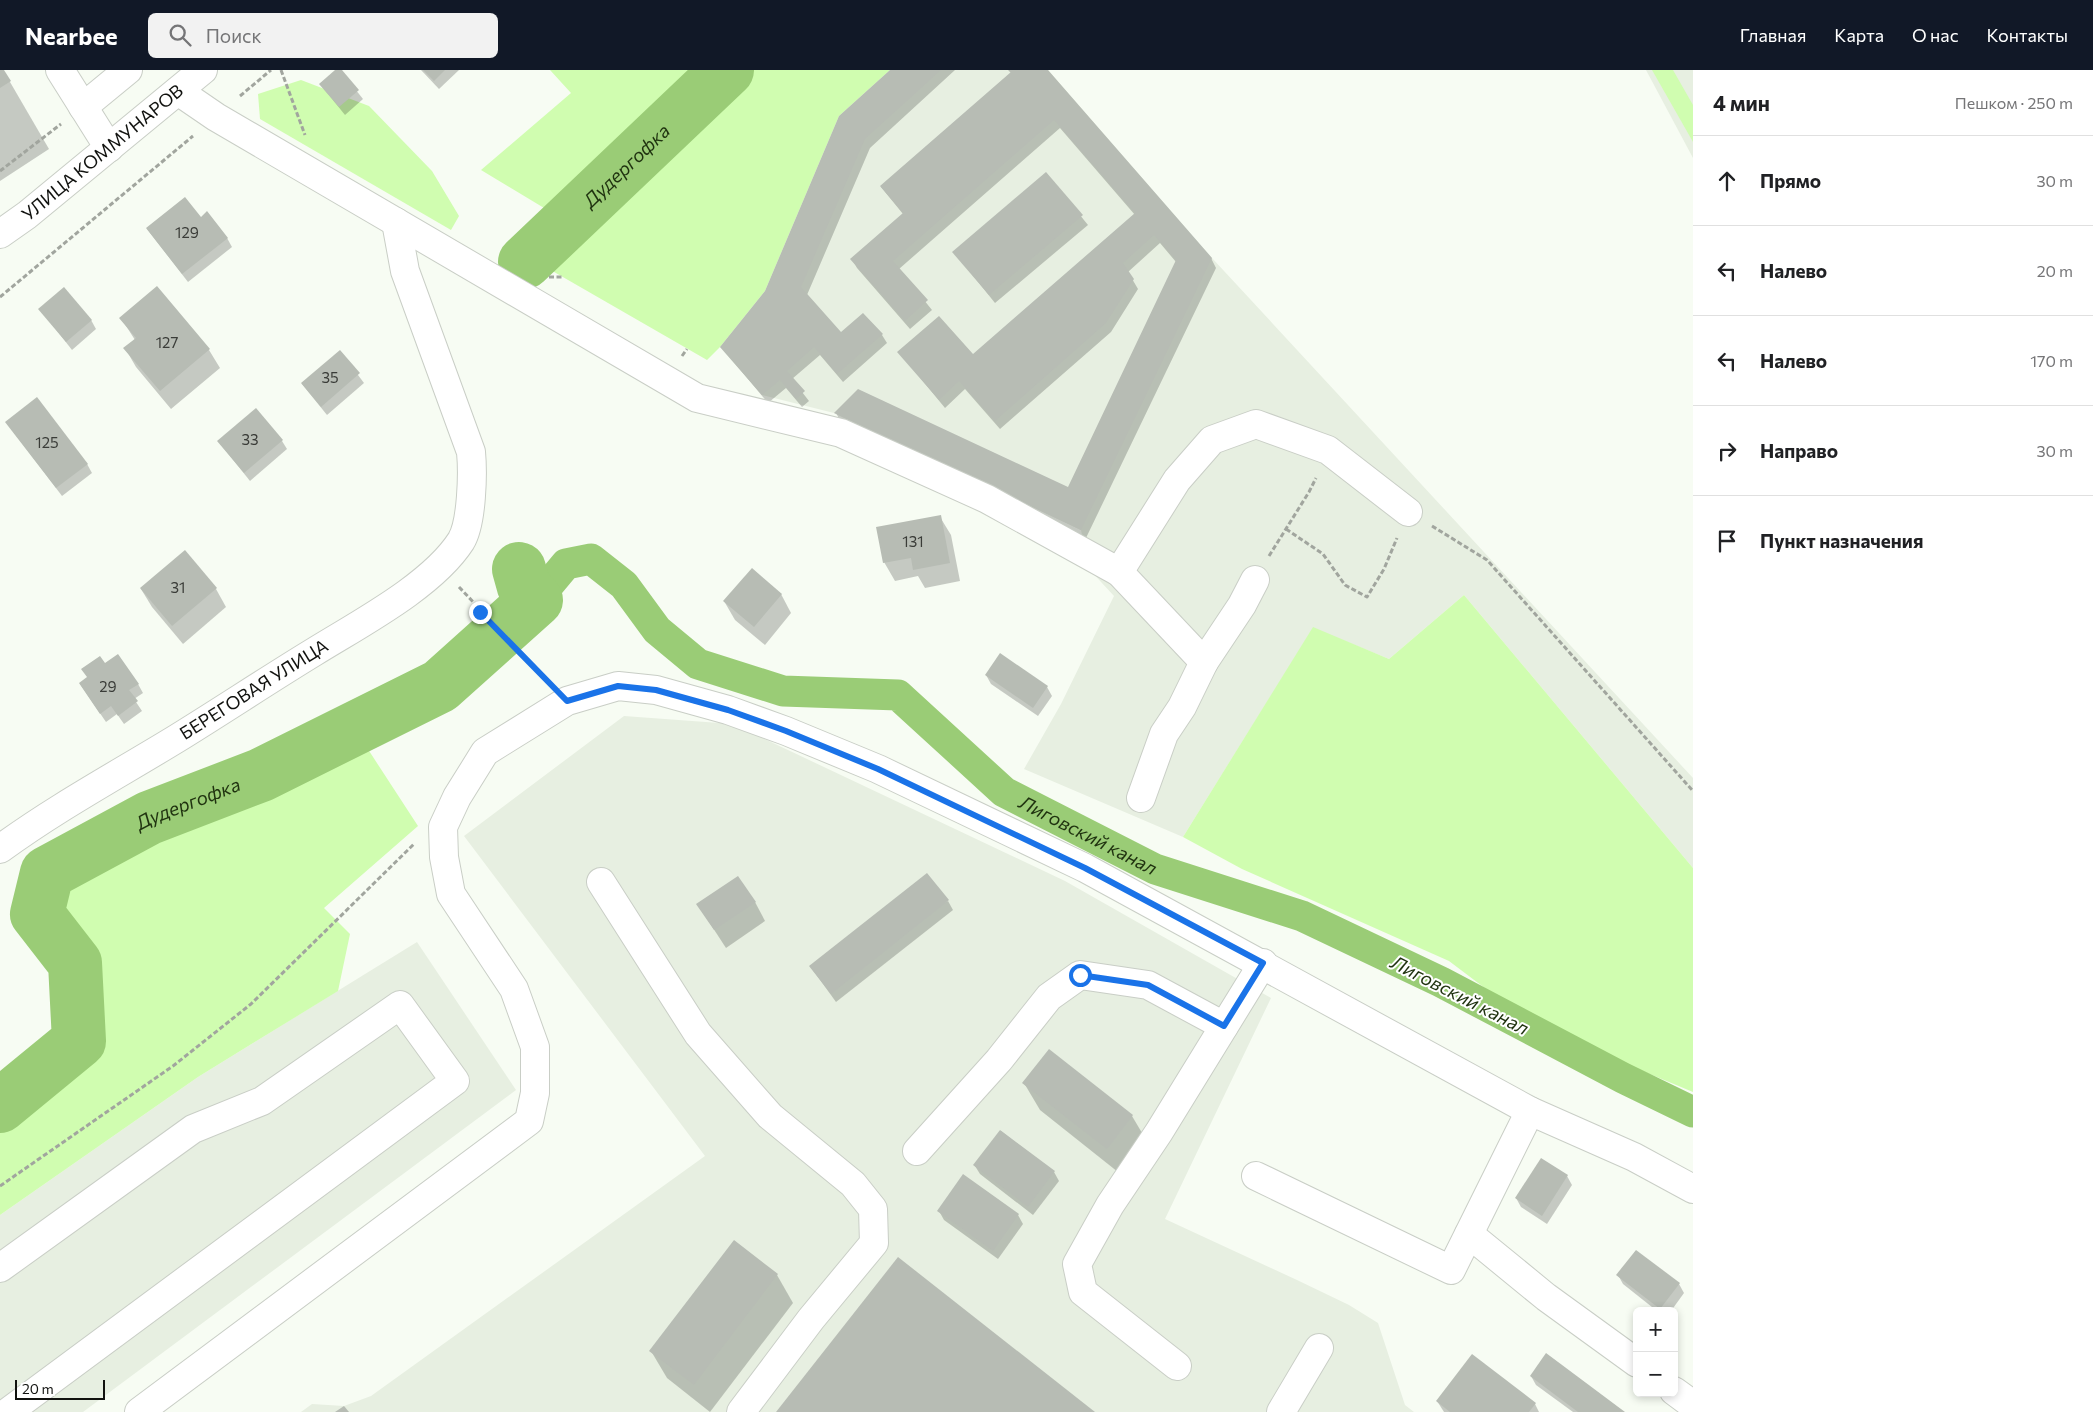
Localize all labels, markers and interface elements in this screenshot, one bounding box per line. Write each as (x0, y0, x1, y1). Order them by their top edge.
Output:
search box (148, 13, 498, 58)
text: Nearbee (25, 21, 118, 50)
icon: search (166, 21, 194, 49)
text: Поиск (206, 24, 262, 47)
text: Главная (1740, 24, 1806, 46)
text: Карта (1834, 24, 1884, 46)
text: О нас (1912, 24, 1959, 46)
text: Контакты (1987, 24, 2068, 46)
street label: УЛИЦА КОММУНАРОВ (17, 79, 187, 225)
text: 4 мин (1713, 90, 1770, 115)
text: Пешком · 250 m (1955, 93, 2073, 112)
water label: Дудергофка (577, 119, 674, 213)
icon: ahead (1713, 167, 1741, 195)
text: Прямо (1760, 169, 1821, 192)
text: 30 m (2036, 171, 2073, 190)
house number: 129 (175, 223, 199, 241)
icon: left (1713, 257, 1741, 285)
text: Налево (1760, 259, 1827, 282)
text: 20 m (2037, 261, 2073, 280)
house number: 127 (156, 333, 178, 351)
icon: left (1713, 347, 1741, 375)
text: Налево (1760, 349, 1827, 372)
text: 170 m (2030, 351, 2073, 370)
house number: 35 (321, 368, 339, 386)
house number: 33 (241, 430, 259, 448)
house number: 125 (35, 433, 59, 451)
icon: right (1713, 437, 1741, 465)
text: Направо (1760, 439, 1838, 462)
text: 30 m (2036, 441, 2073, 460)
icon: arrive (1713, 527, 1741, 555)
text: Пункт назначения (1760, 529, 1923, 552)
house number: 131 (902, 532, 924, 550)
house number: 31 (171, 578, 185, 596)
route end (469, 601, 492, 624)
street label: БЕРЕГОВАЯ УЛИЦА (175, 634, 332, 744)
house number: 29 (99, 677, 117, 695)
water label: Дудергофка (129, 772, 244, 835)
water label: Лиговский канал (1015, 789, 1161, 879)
water label: Лиговский канал (1387, 949, 1533, 1039)
route start (1069, 964, 1092, 987)
map controls (1633, 1307, 1678, 1397)
button: + (1633, 1307, 1678, 1352)
button: − (1633, 1352, 1678, 1397)
scale bar (15, 1377, 105, 1400)
text: 20 m (22, 1380, 54, 1397)

